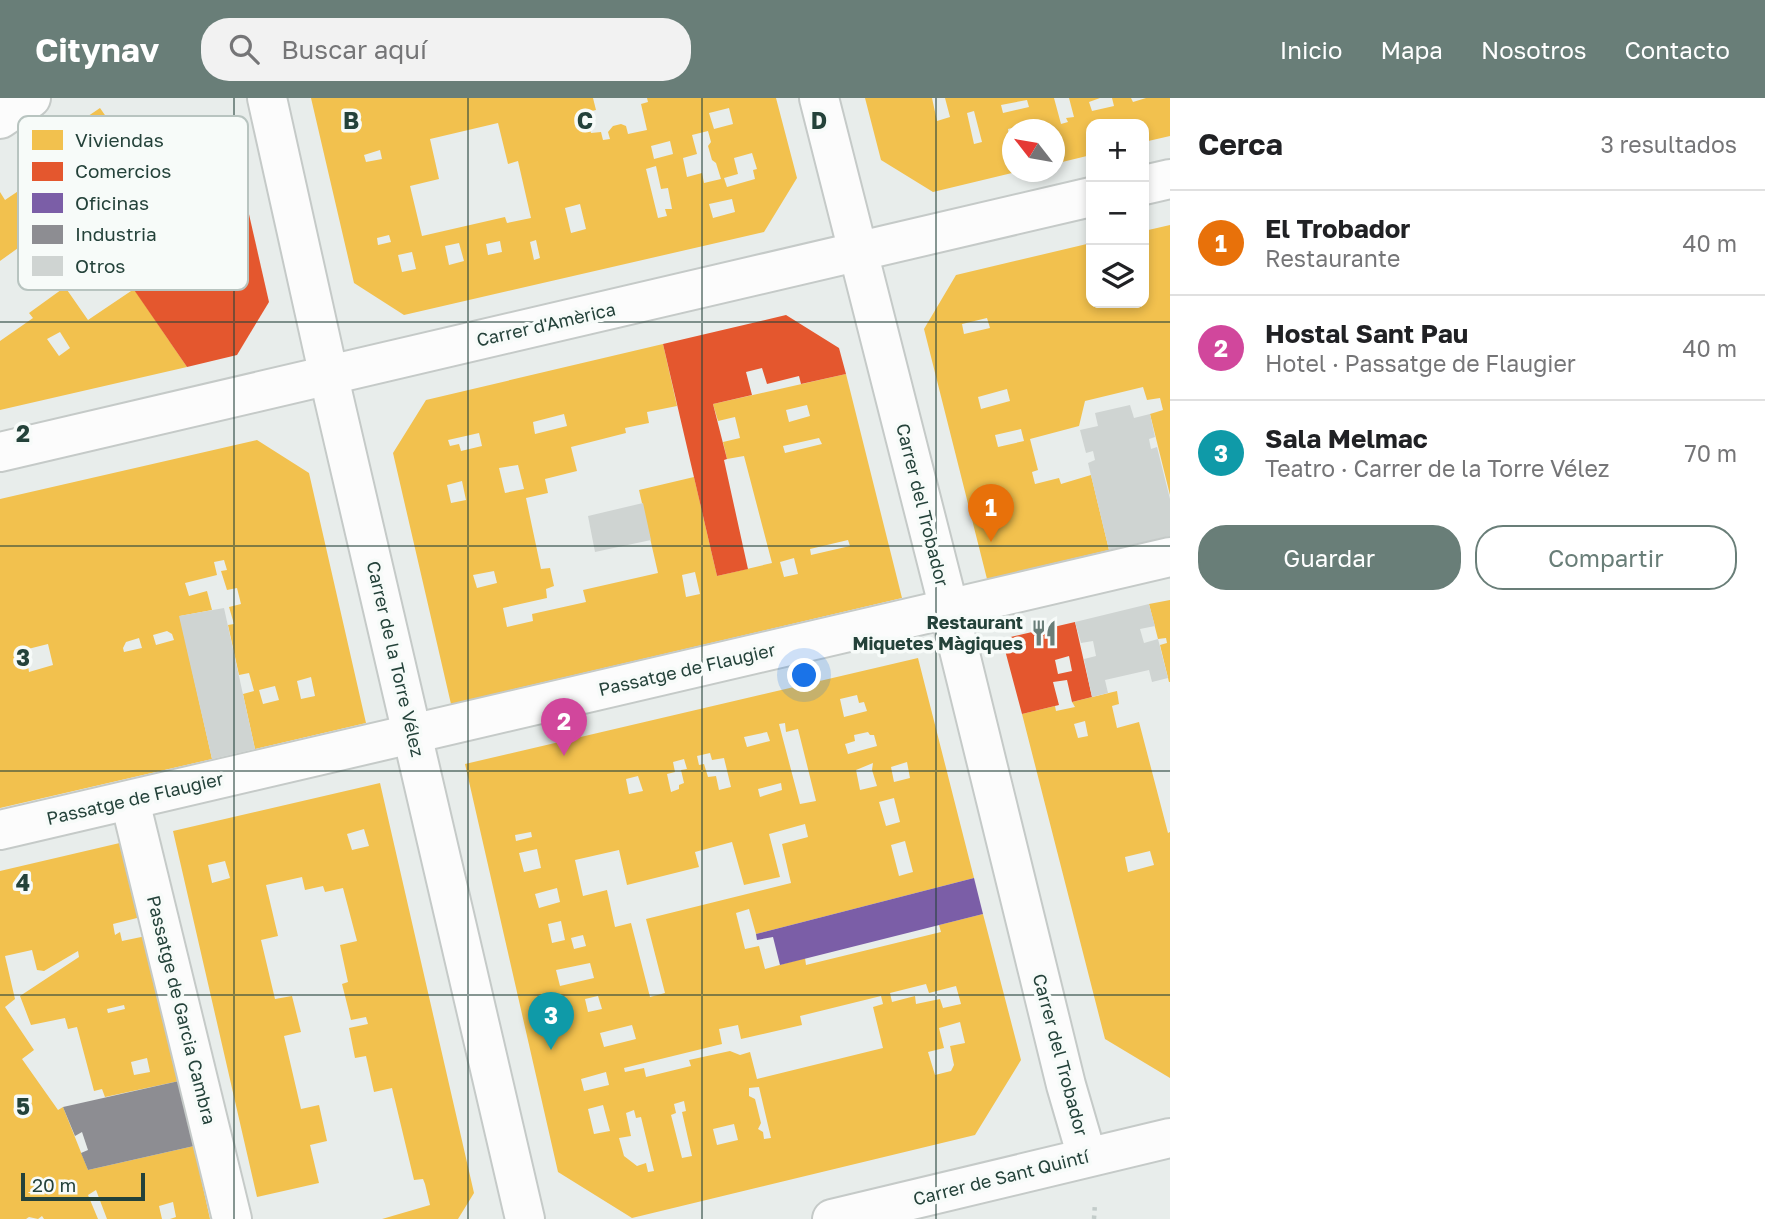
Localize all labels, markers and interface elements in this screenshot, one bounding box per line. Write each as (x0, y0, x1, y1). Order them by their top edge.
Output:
search box (201, 18, 691, 81)
text: Citynav (35, 30, 159, 69)
icon: search (225, 30, 263, 68)
text: Buscar aquí (281, 34, 427, 65)
text: Inicio (1280, 35, 1342, 64)
text: Mapa (1380, 35, 1443, 64)
text: Nosotros (1481, 35, 1587, 64)
text: Contacto (1625, 35, 1730, 64)
text: B (343, 106, 359, 134)
text: C (577, 106, 593, 134)
text: D (811, 106, 827, 134)
legend (18, 116, 248, 290)
north arrow (1002, 119, 1065, 182)
map controls (1086, 119, 1149, 308)
button: + (1086, 119, 1149, 182)
text: Cerca (1198, 126, 1283, 162)
text: Viviendas (75, 128, 164, 151)
text: 3 resultados (1600, 130, 1737, 158)
text: Comercios (75, 159, 171, 182)
button: − (1086, 182, 1149, 245)
text: Oficinas (75, 191, 149, 214)
text: El Trobador (1265, 213, 1410, 244)
text: Industria (75, 222, 157, 245)
text: 1 (1215, 229, 1227, 257)
text: 40 m (1683, 229, 1737, 257)
text: Restaurante (1265, 244, 1400, 272)
button: layers (1086, 245, 1149, 308)
text: Otros (75, 254, 125, 277)
street label: Carrer d'Amèrica (474, 297, 617, 351)
text: Hostal Sant Pau (1265, 318, 1468, 349)
text: 2 (1214, 334, 1228, 362)
text: 40 m (1683, 334, 1737, 362)
text: Hotel · Passatge de Flaugier (1265, 349, 1576, 377)
text: 2 (16, 419, 30, 447)
street label: Carrer del Trobador (892, 421, 954, 589)
text: Sala Melmac (1265, 423, 1428, 454)
text: 3 (1214, 439, 1228, 467)
text: 70 m (1684, 439, 1737, 467)
text: Teatro · Carrer de la Torre Vélez (1265, 454, 1610, 482)
pin: 1 (968, 484, 1014, 542)
button: Guardar (1198, 525, 1461, 590)
button: Compartir (1475, 525, 1737, 590)
street label: Carrer de la Torre Vélez (363, 559, 429, 759)
place label: Restaurant Miquetes Màgiques (852, 611, 1023, 654)
restaurant icon: Restaurant Miquetes Màgiques (1029, 618, 1059, 648)
street label: Passatge de Flaugier (596, 638, 777, 700)
text: 3 (16, 643, 30, 671)
your location (787, 658, 821, 692)
pin: 2 (541, 698, 587, 756)
street label: Passatge de Flaugier (44, 767, 225, 829)
text: 4 (16, 868, 30, 896)
street label: Passatge de Garcia Cambra (143, 893, 221, 1127)
street label: Carrer del Trobador (1029, 971, 1093, 1138)
pin: 3 (528, 992, 574, 1050)
text: 5 (16, 1092, 30, 1120)
street label: Carrer de Sant Quintí (911, 1144, 1092, 1210)
scale bar (21, 1170, 145, 1202)
text: 20 m (32, 1173, 76, 1196)

